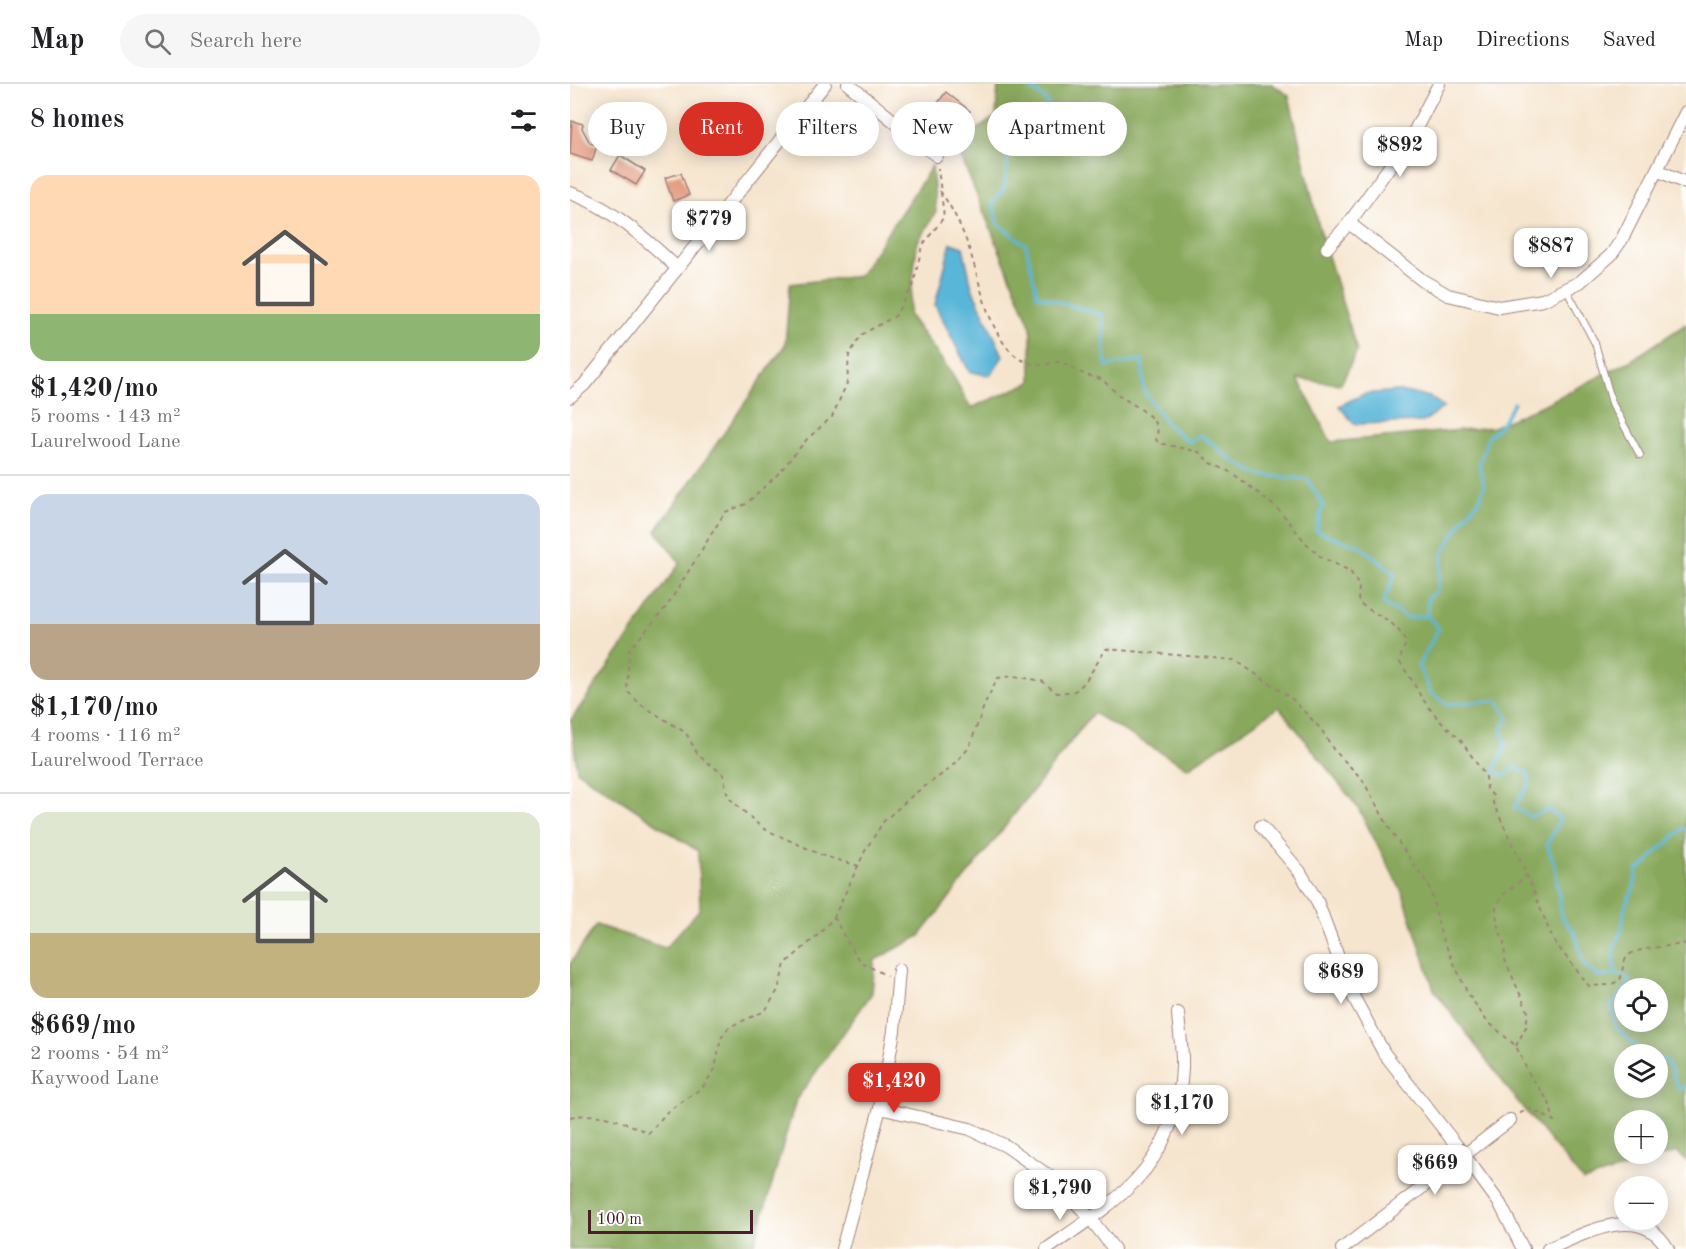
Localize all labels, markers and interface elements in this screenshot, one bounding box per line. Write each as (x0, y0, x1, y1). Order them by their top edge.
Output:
search box (120, 14, 540, 68)
icon: search (141, 25, 174, 58)
text: Map (30, 27, 84, 55)
text: Search here (189, 30, 302, 52)
text: Map (1404, 30, 1443, 51)
text: Directions (1476, 30, 1570, 51)
text: Saved (1603, 30, 1656, 51)
chip: Buy (588, 102, 667, 156)
chip: Rent (679, 102, 764, 156)
chip: Filters (776, 102, 879, 156)
chip: New (891, 102, 975, 156)
chip: Apartment (987, 102, 1127, 156)
icon: filters (507, 104, 540, 137)
text: 8 homes (30, 107, 124, 133)
pin: $892 (1364, 127, 1436, 178)
text: $892 (1377, 136, 1423, 156)
pin: $779 (673, 201, 745, 252)
text: $779 (686, 210, 732, 230)
icon: home (231, 214, 339, 322)
pin: $887 (1515, 228, 1587, 279)
text: $887 (1528, 237, 1574, 257)
text: $1,420/mo (30, 376, 158, 402)
text: 5 rooms · 143 m² (30, 407, 180, 427)
text: Laurelwood Lane (30, 432, 180, 452)
icon: home (231, 533, 339, 641)
text: $1,170/mo (30, 695, 158, 721)
text: 4 rooms · 116 m² (30, 726, 180, 746)
text: Laurelwood Terrace (30, 751, 204, 771)
icon: home (231, 851, 339, 959)
pin: $689 (1305, 954, 1377, 1005)
text: $689 (1318, 963, 1364, 983)
map controls (1614, 978, 1668, 1230)
button: locate (1614, 978, 1668, 1032)
text: $669/mo (30, 1013, 136, 1039)
text: 2 rooms · 54 m² (30, 1044, 169, 1064)
button: layers (1614, 1044, 1668, 1098)
pin: $1,420 (845, 1063, 943, 1114)
text: Kaywood Lane (30, 1069, 159, 1089)
text: $1,420 (862, 1072, 926, 1092)
pin: $1,170 (1133, 1085, 1231, 1136)
text: $1,170 (1150, 1094, 1214, 1114)
button: + (1614, 1110, 1668, 1164)
pin: $669 (1399, 1145, 1471, 1196)
text: $669 (1412, 1154, 1458, 1174)
pin: $1,790 (1011, 1170, 1109, 1221)
button: − (1614, 1176, 1668, 1230)
text: $1,790 (1028, 1179, 1092, 1199)
scale bar (588, 1207, 753, 1234)
text: 100 m (597, 1212, 642, 1228)

